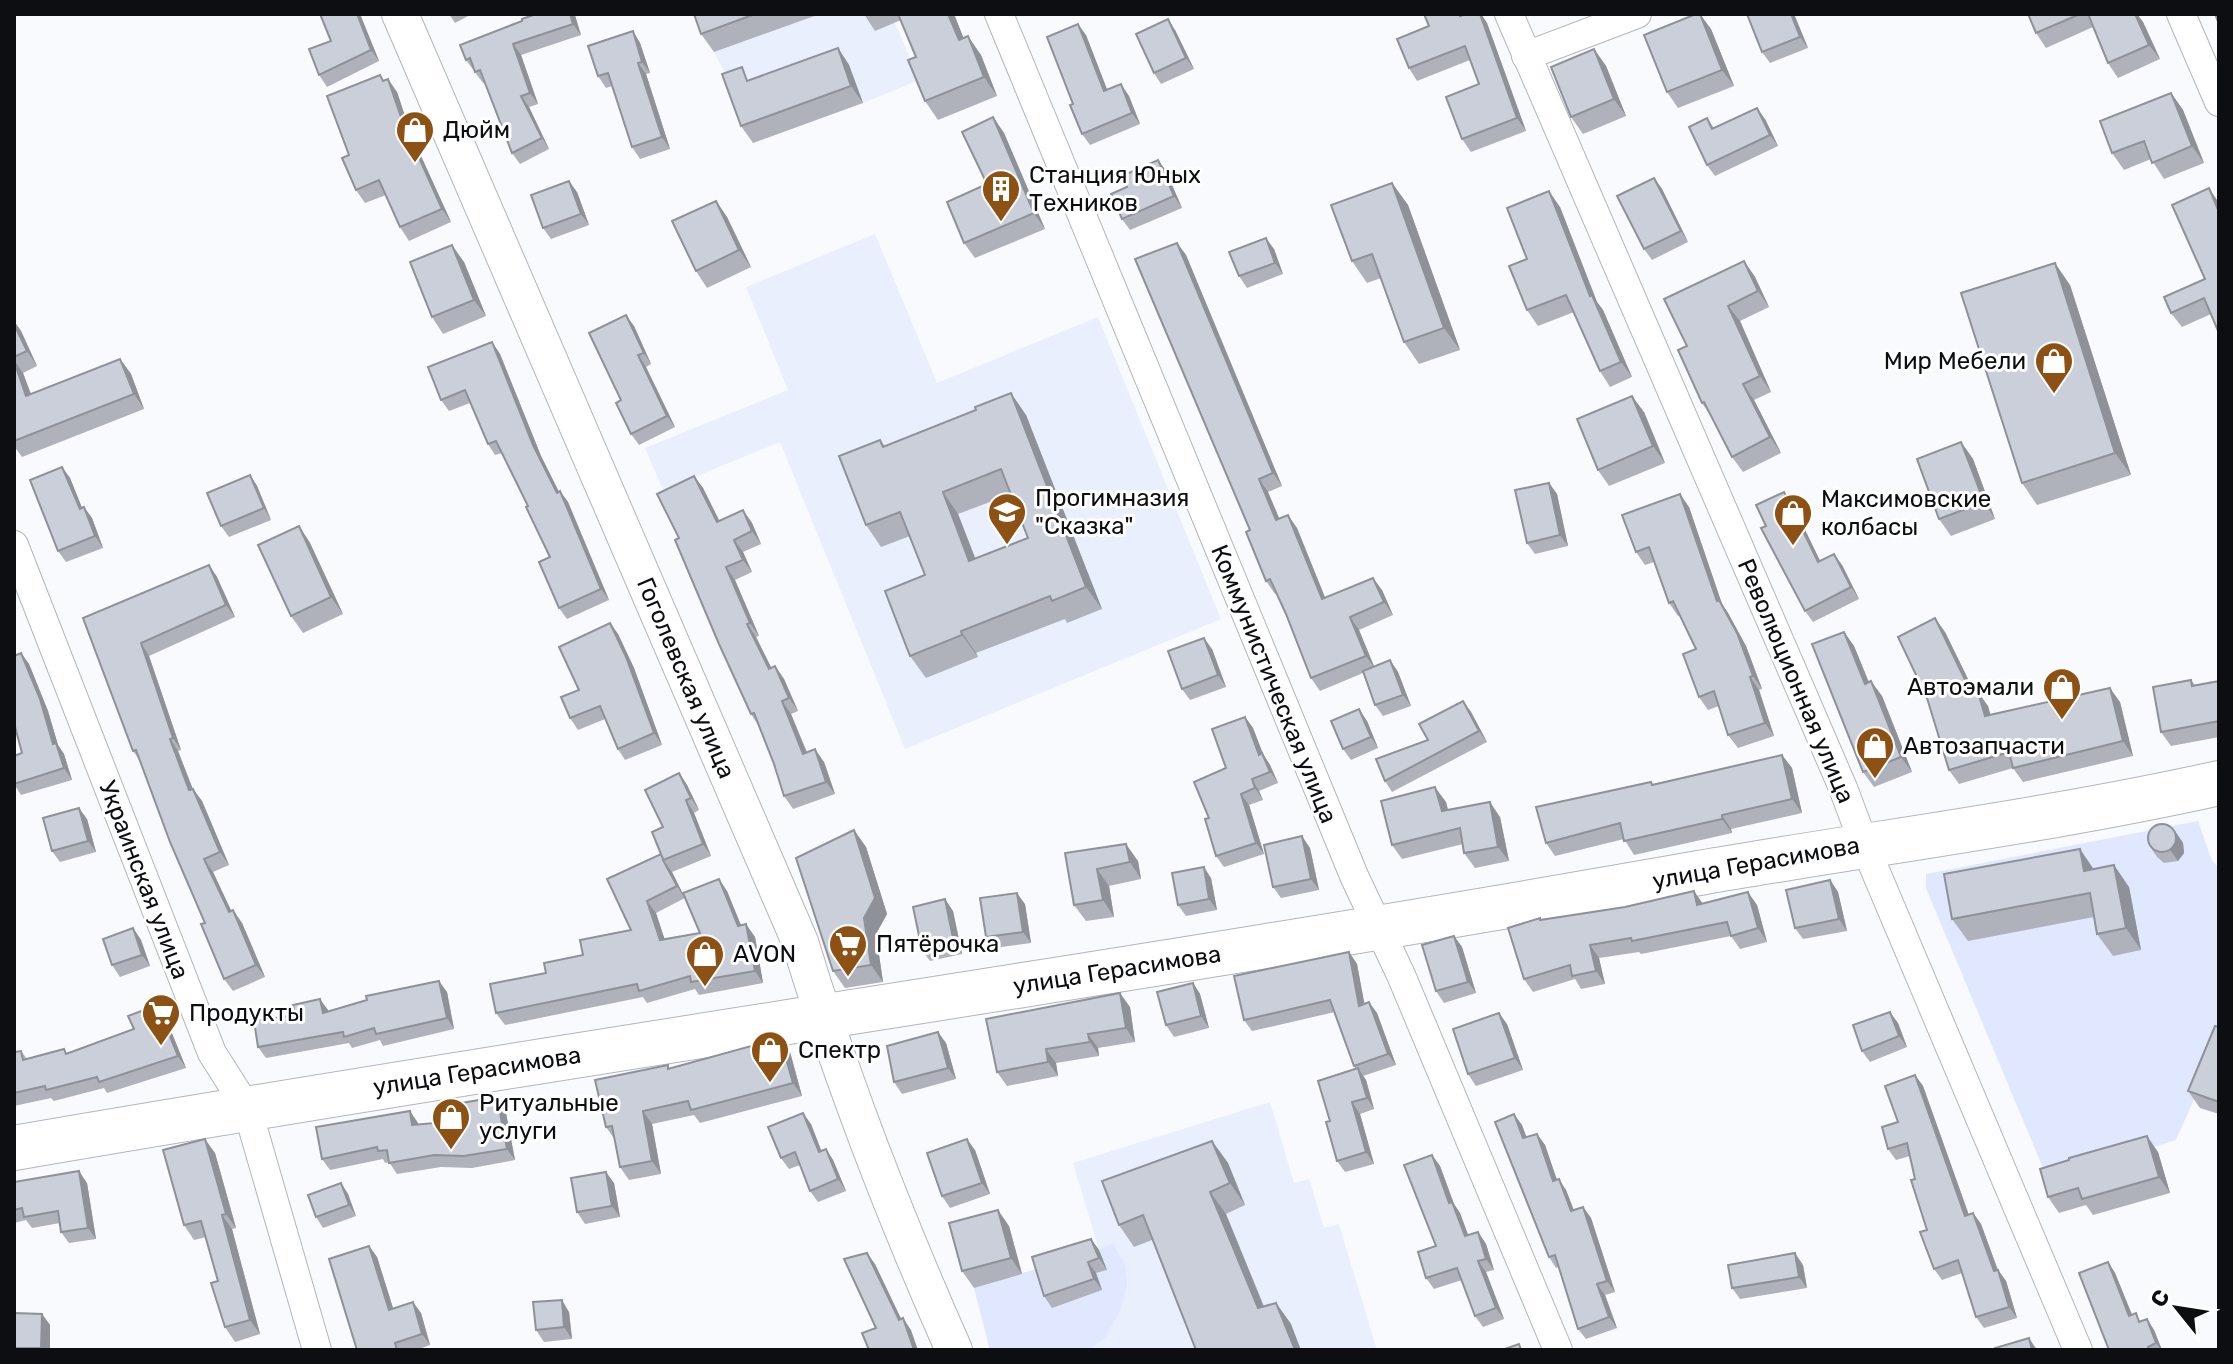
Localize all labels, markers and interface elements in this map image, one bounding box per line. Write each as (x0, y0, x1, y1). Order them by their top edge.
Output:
shop icon: Дюйм (394, 109, 436, 164)
place label: Дюйм (443, 116, 510, 144)
place label: Станция Юных Техников (1029, 161, 1201, 217)
building icon: Станция Юных Техников (980, 168, 1022, 223)
shop icon: Мир Мебели (2033, 340, 2075, 395)
place label: Мир Мебели (1884, 347, 2026, 375)
place label: Прогимназия "Сказка" (1035, 484, 1189, 540)
place label: Максимовские колбасы (1821, 485, 1991, 541)
school or university icon: Прогимназия "Сказка" (986, 491, 1028, 546)
shop icon: Максимовские колбасы (1772, 492, 1814, 547)
street label: Коммунистическая улица (1205, 541, 1343, 827)
street label: Революционная улица (1732, 555, 1860, 807)
street label: Гоголевская улица (631, 574, 741, 782)
shop icon: Автоэмали (2041, 666, 2083, 721)
place label: Автоэмали (1907, 673, 2034, 701)
shop icon: Автозапчасти (1854, 725, 1896, 780)
place label: Автозапчасти (1903, 732, 2065, 760)
street label: Украинская улица (93, 777, 195, 983)
street label: улица Герасимова (1650, 831, 1862, 895)
supermarket icon: Пятёрочка (827, 923, 869, 978)
place label: Пятёрочка (876, 930, 999, 958)
shop icon: AVON (684, 933, 726, 988)
place label: AVON (733, 940, 796, 968)
street label: улица Герасимова (1011, 940, 1223, 1000)
supermarket icon: Продукты (140, 992, 182, 1047)
place label: Продукты (189, 999, 304, 1027)
shop icon: Спектр (749, 1029, 791, 1084)
place label: Спектр (798, 1036, 881, 1064)
street label: улица Герасимова (371, 1041, 583, 1101)
place label: Ритуальные услуги (479, 1089, 619, 1145)
shop icon: Ритуальные услуги (430, 1096, 472, 1151)
north arrow (2137, 1268, 2217, 1348)
text: С (2145, 1285, 2176, 1312)

